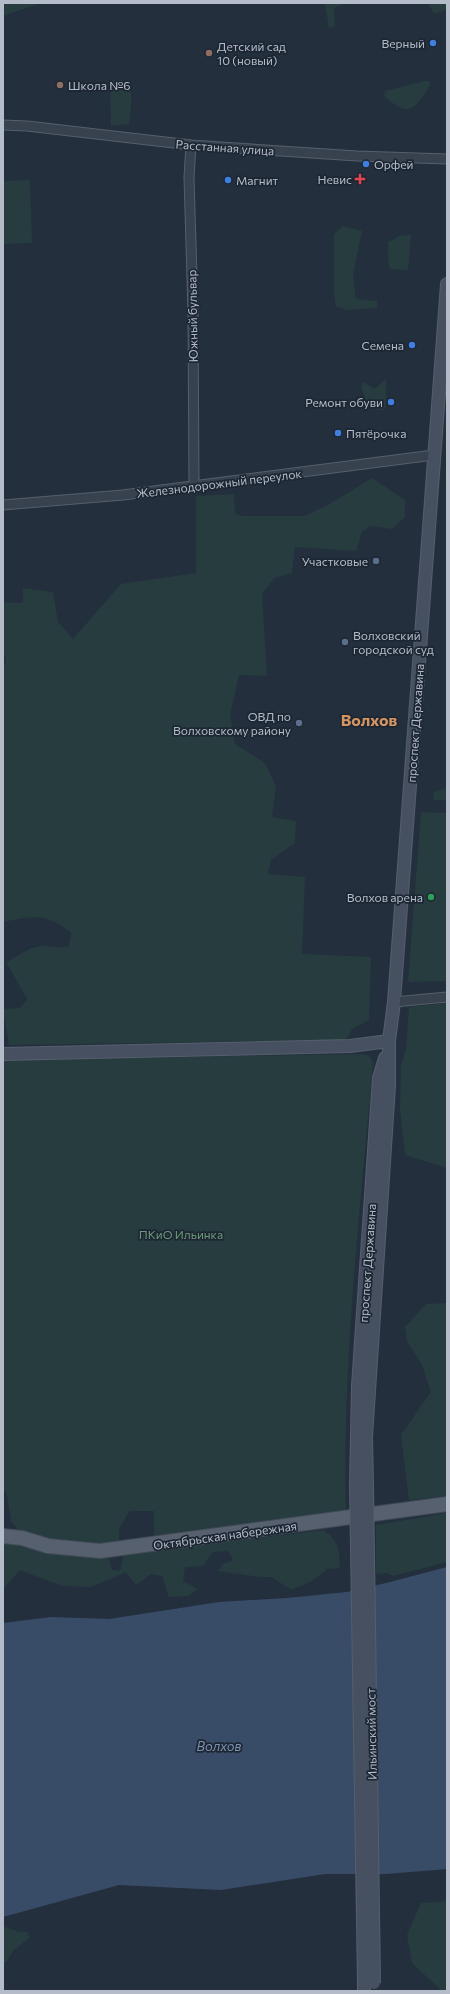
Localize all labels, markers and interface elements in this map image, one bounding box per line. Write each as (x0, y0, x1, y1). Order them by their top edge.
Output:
place label: Верный (381, 36, 425, 50)
marker: Верный (428, 38, 438, 48)
place label: Детский сад 10 (новый) (217, 39, 286, 67)
marker: Детский сад 10 (новый) (204, 48, 214, 58)
place label: Школа №6 (68, 78, 131, 92)
marker: Школа №6 (55, 80, 65, 90)
street label: Расстанная улица (175, 137, 275, 157)
place label: Орфей (374, 157, 414, 171)
marker: Орфей (361, 159, 371, 169)
place label: Невис (317, 172, 352, 186)
place label: Магнит (236, 173, 279, 187)
marker: Невис (355, 174, 365, 184)
marker: Магнит (223, 175, 233, 185)
street label: Южный бульвар (184, 269, 200, 363)
place label: Семена (362, 338, 404, 352)
marker: Семена (407, 340, 417, 350)
place label: Ремонт обуви (305, 395, 383, 409)
marker: Ремонт обуви (386, 397, 396, 407)
place label: Пятёрочка (346, 426, 406, 440)
marker: Пятёрочка (333, 428, 343, 438)
street label: Железнодорожный переулок (136, 466, 303, 500)
place label: Участковые (302, 554, 368, 568)
marker: Участковые (371, 556, 381, 566)
place label: Волховский городской суд (353, 628, 434, 656)
marker: Волховский городской суд (340, 637, 350, 647)
street label: проспект Державина (404, 663, 426, 783)
place label: ОВД по Волховскому району (173, 709, 291, 737)
district label: Волхов (341, 710, 398, 729)
marker: ОВД по Волховскому району (294, 718, 304, 728)
place label: Волхов арена (347, 890, 423, 904)
marker: Волхов арена (426, 892, 436, 902)
street label: проспект Державина (356, 1203, 378, 1323)
park label: ПКиО Ильинка (139, 1227, 223, 1241)
street label: Октябрьская набережная (152, 1518, 298, 1552)
street label: Ильинский мост (363, 1688, 379, 1780)
water label: Волхов (197, 1738, 242, 1754)

